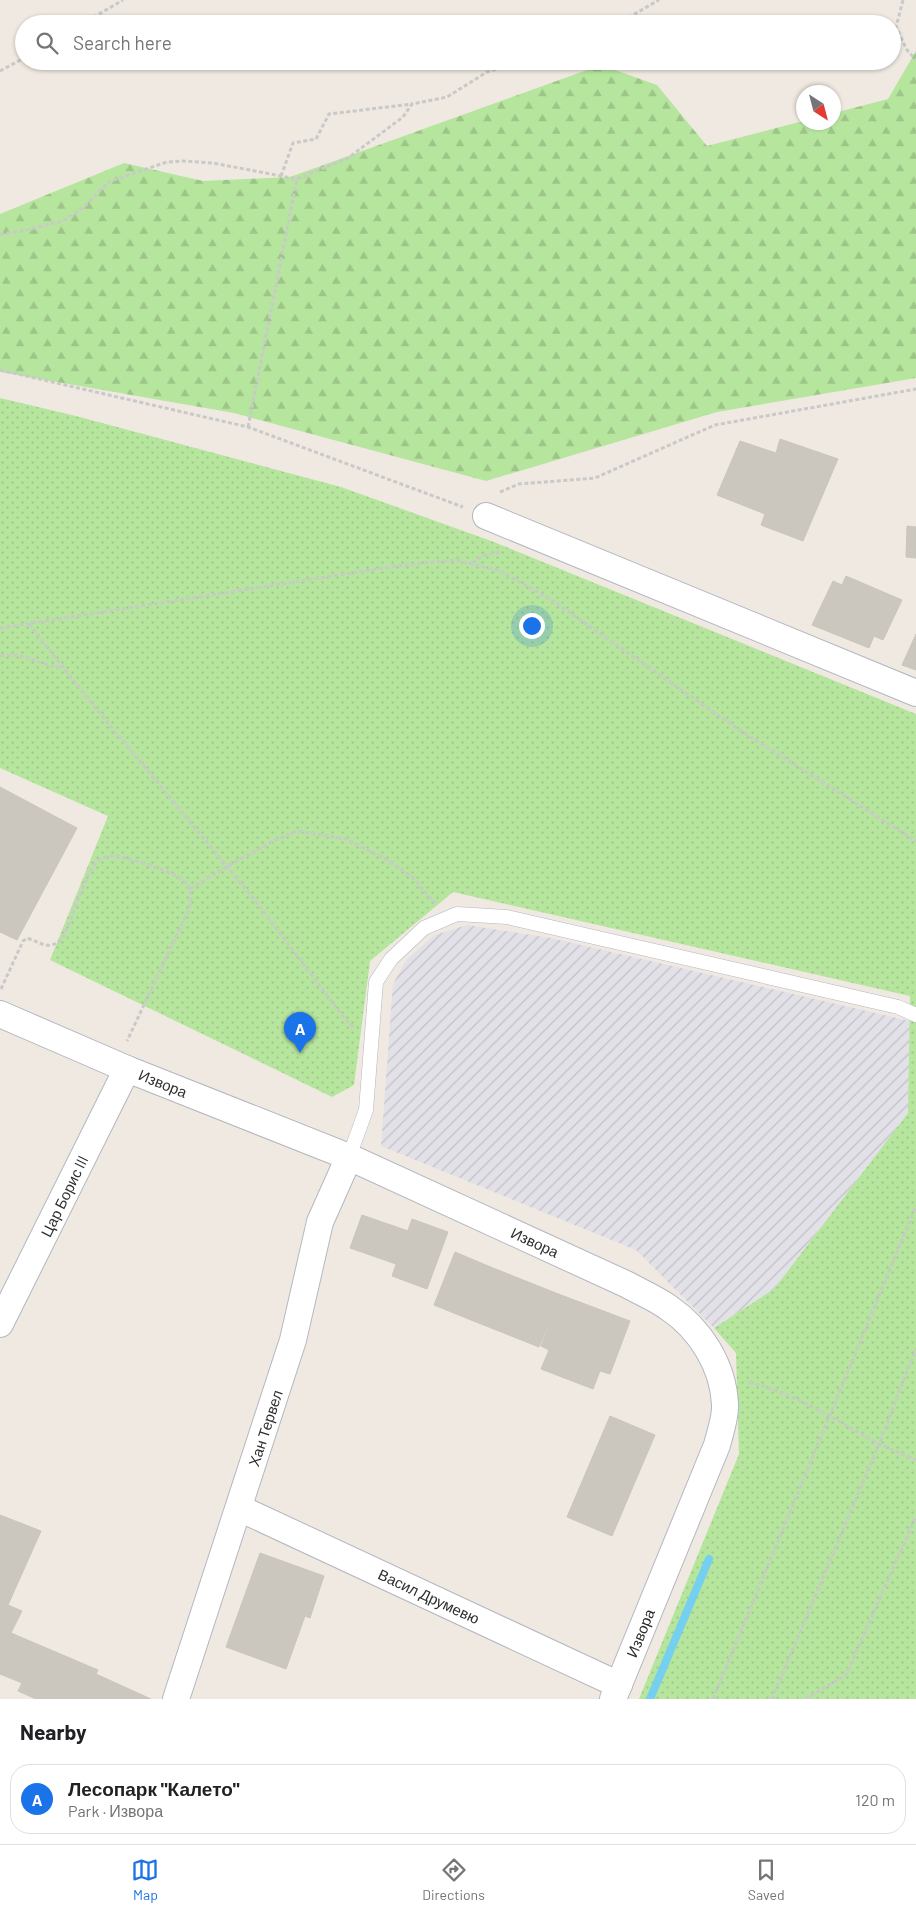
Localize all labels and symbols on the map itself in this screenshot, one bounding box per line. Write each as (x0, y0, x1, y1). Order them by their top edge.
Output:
north arrow (796, 85, 841, 130)
your location (519, 613, 545, 639)
pin: A (284, 1012, 316, 1053)
street label: Извора (136, 1065, 190, 1101)
street label: Цар Борис III (37, 1152, 91, 1240)
street label: Извора (508, 1223, 562, 1261)
street label: Хан Тервел (244, 1388, 286, 1468)
street label: Васил Друмевю (376, 1565, 482, 1627)
street label: Извора (622, 1606, 658, 1660)

